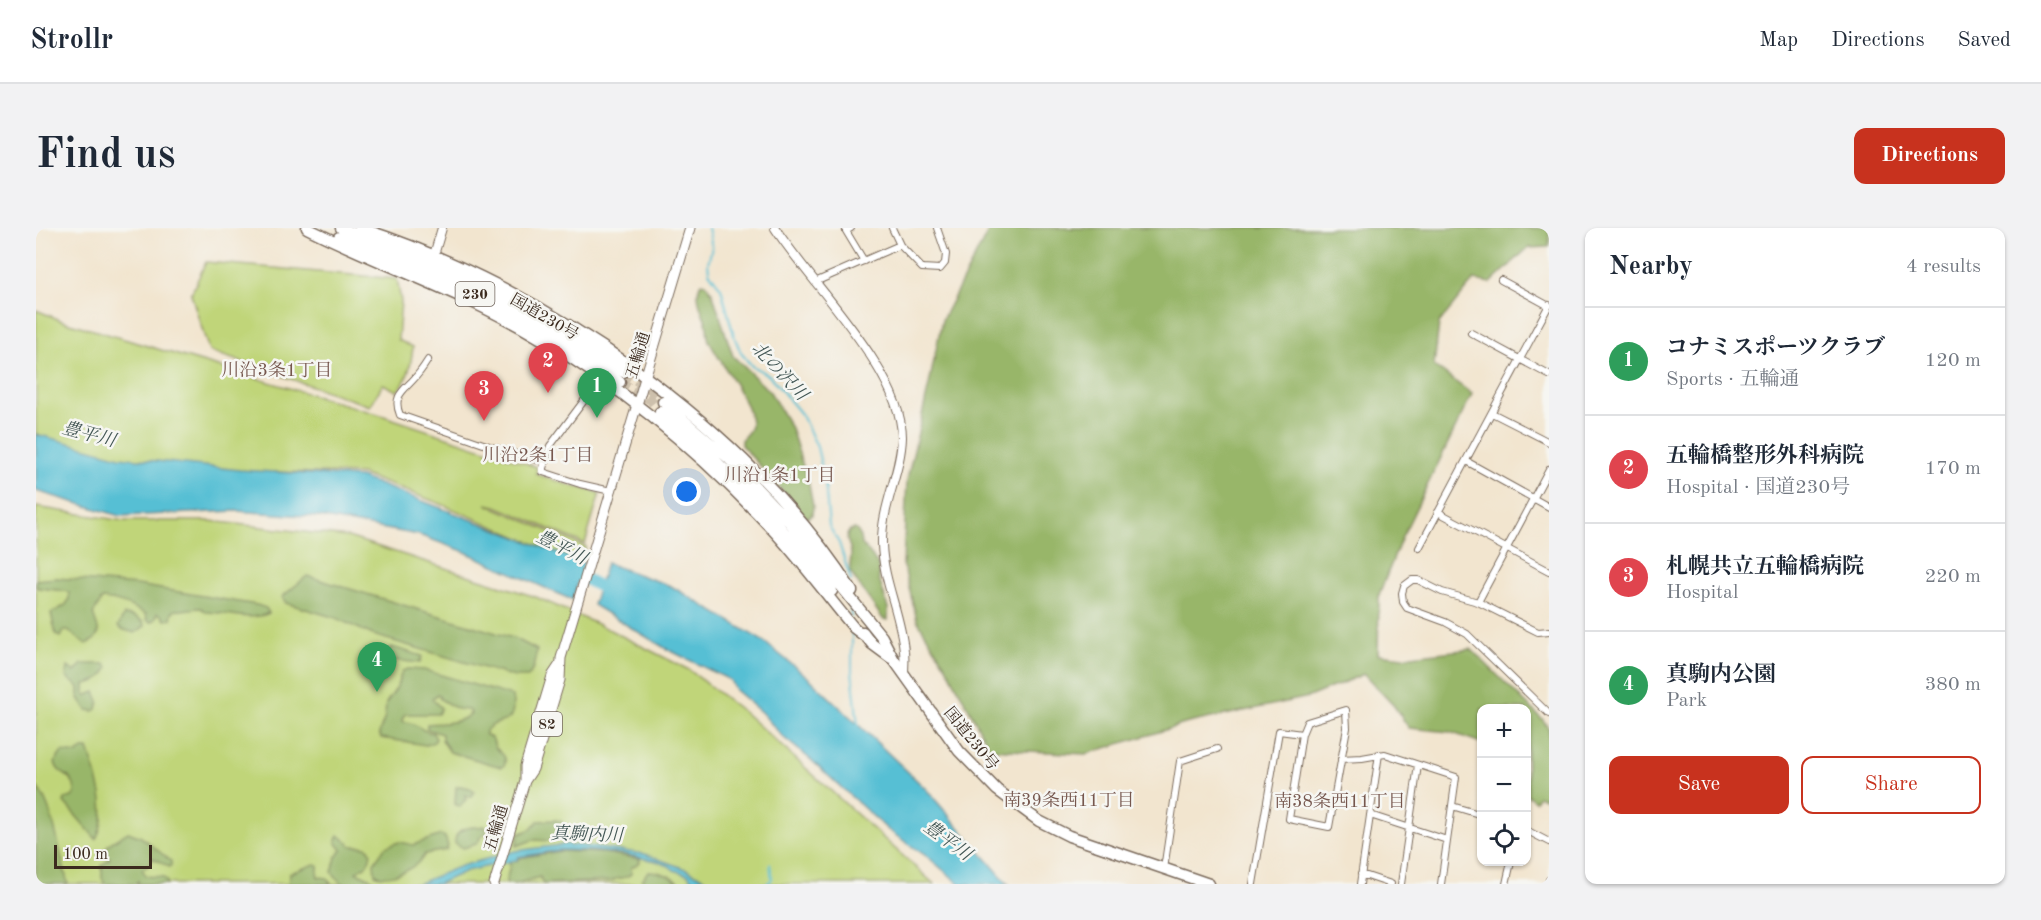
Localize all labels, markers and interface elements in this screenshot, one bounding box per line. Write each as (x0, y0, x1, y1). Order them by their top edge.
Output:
text: Strollr (30, 27, 113, 55)
text: Map (1759, 30, 1798, 51)
text: Directions (1831, 30, 1925, 51)
text: Saved (1958, 30, 2011, 51)
button: Directions (1854, 128, 2005, 184)
text: Find us (36, 135, 175, 177)
text: Nearby (1609, 254, 1693, 280)
text: 4 results (1906, 257, 1981, 277)
road number: 230 (456, 282, 494, 306)
street label: 国道230号 (507, 290, 582, 344)
street label: 五輪通 (622, 330, 654, 381)
text: コナミスポーツクラブ (1666, 337, 1885, 359)
water label: 北の沢川 (748, 339, 812, 406)
pin: 2 (528, 344, 568, 393)
text: 1 (1623, 351, 1634, 371)
text: 120 m (1925, 351, 1981, 371)
district label: 川沿3条1丁目 (222, 360, 332, 380)
pin: 1 (578, 368, 616, 418)
text: Sports · 五輪通 (1666, 370, 1799, 390)
pin: 3 (464, 372, 504, 421)
water label: 豊平川 (60, 417, 120, 451)
district label: 川沿2条1丁目 (483, 445, 593, 465)
text: 五輪橋整形外科病院 (1666, 445, 1864, 467)
text: 2 (1623, 459, 1634, 479)
text: 170 m (1925, 459, 1981, 479)
district label: 川沿1条1丁目 (725, 465, 835, 485)
your location (672, 477, 701, 506)
text: Hospital · 国道230号 (1666, 478, 1850, 498)
water label: 豊平川 (533, 526, 592, 569)
text: 札幌共立五輪橋病院 (1666, 556, 1864, 578)
text: 3 (1623, 567, 1634, 587)
text: 220 m (1925, 567, 1981, 587)
text: Hospital (1666, 583, 1738, 603)
pin: 4 (358, 642, 396, 692)
text: 真駒内公園 (1666, 664, 1776, 686)
text: 4 (1623, 675, 1634, 695)
text: 380 m (1925, 675, 1981, 695)
text: Park (1666, 691, 1707, 711)
street label: 国道230号 (940, 703, 1002, 774)
map controls (1477, 704, 1531, 866)
button: + (1477, 704, 1531, 758)
road number: 82 (532, 712, 562, 736)
button: Save (1609, 756, 1789, 814)
button: Share (1801, 756, 1981, 814)
button: − (1477, 758, 1531, 812)
district label: 南39条西11丁目 (1003, 790, 1135, 810)
district label: 南38条西11丁目 (1274, 791, 1406, 811)
street label: 五輪通 (481, 803, 511, 854)
button: locate (1477, 812, 1531, 866)
water label: 豊平川 (920, 816, 977, 865)
water label: 真駒内川 (551, 823, 625, 845)
scale bar (54, 842, 152, 870)
text: 100 m (63, 847, 108, 863)

